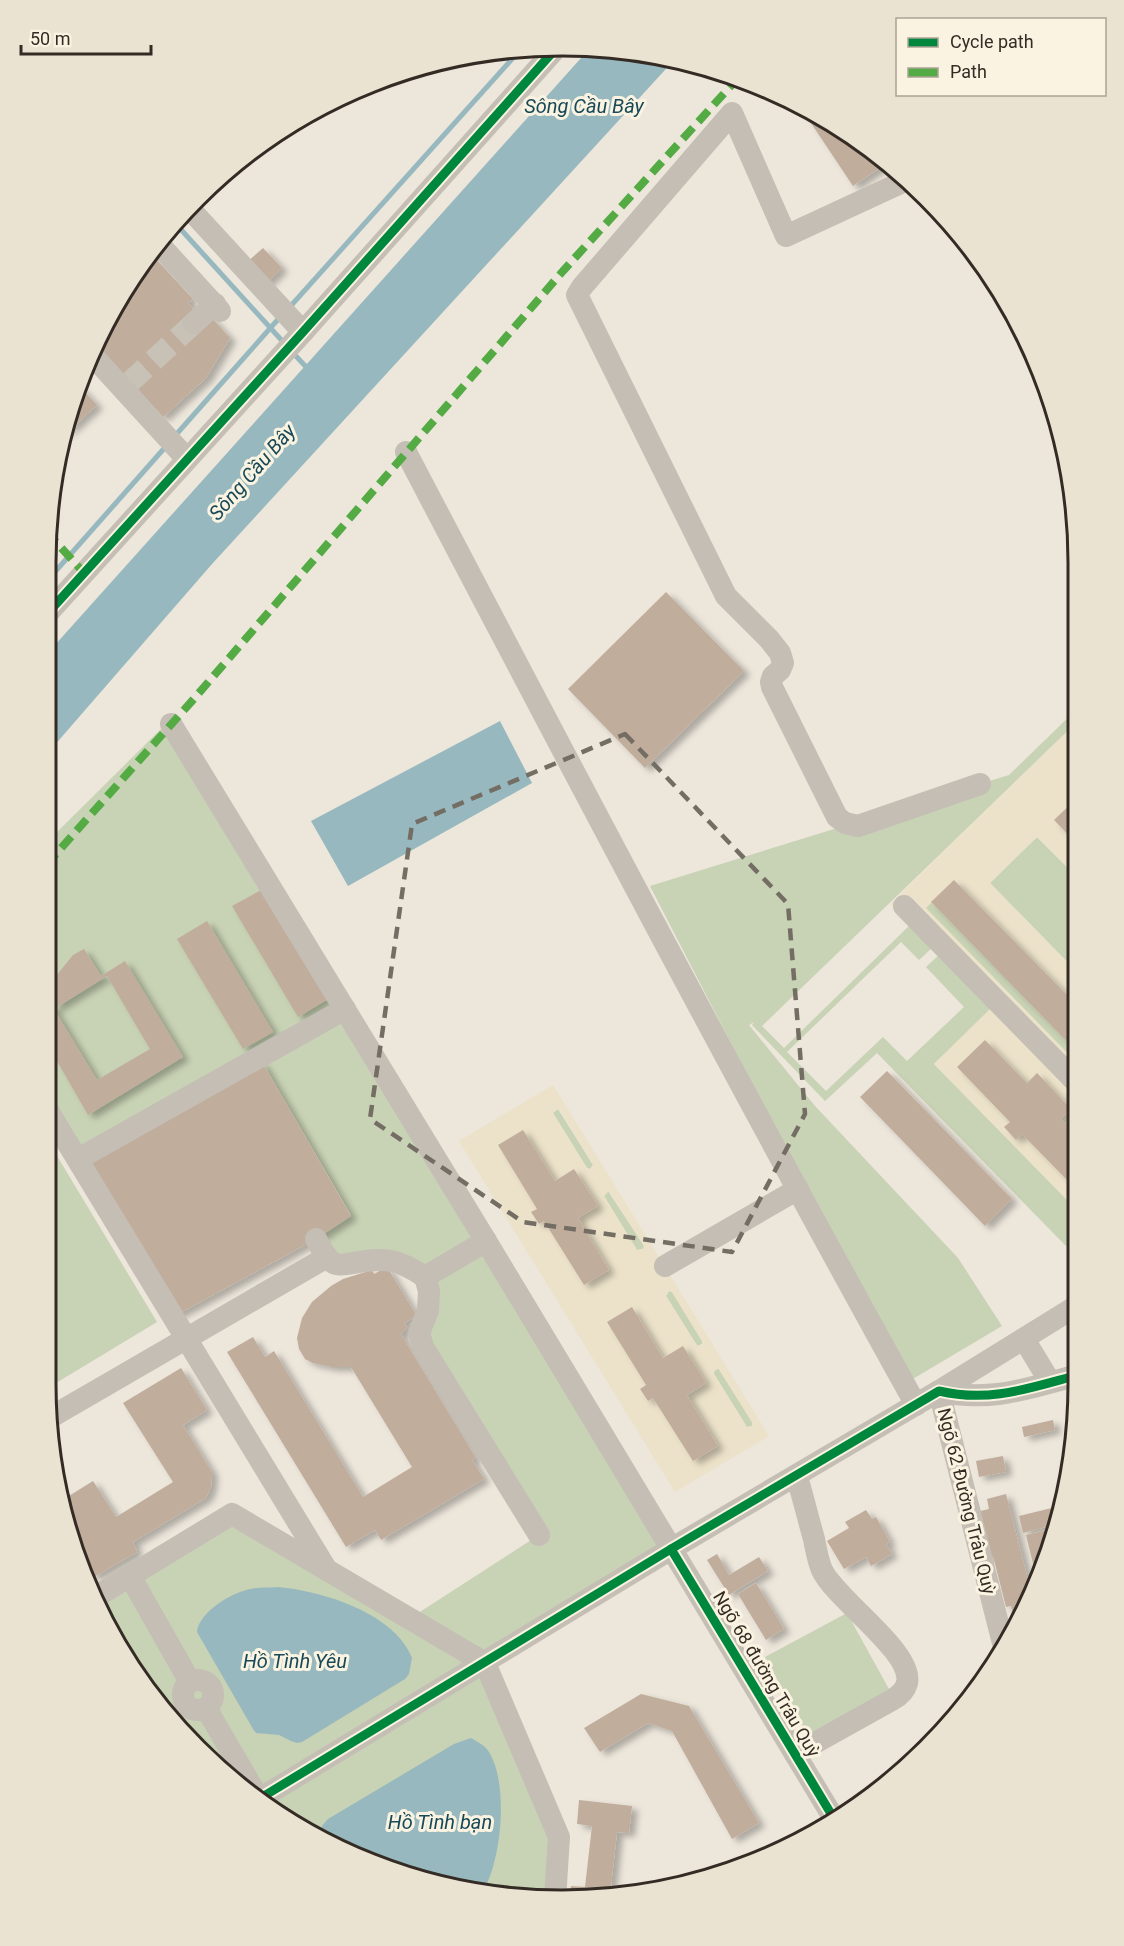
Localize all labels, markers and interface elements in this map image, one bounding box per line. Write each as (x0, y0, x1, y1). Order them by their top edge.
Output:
scale bar (21, 18, 152, 56)
legend (896, 18, 1106, 96)
text: 50 m (30, 28, 70, 49)
text: Cycle path (950, 31, 1034, 52)
text: Path (950, 61, 987, 82)
water label: Sông Cầu Bây (524, 94, 645, 118)
water label: Sông Cầu Bây (204, 418, 301, 525)
street label: Ngõ 62 Đường Trâu Quỳ (934, 1406, 1000, 1597)
street label: Ngõ 68 đường Trâu Quỳ (709, 1587, 825, 1761)
water label: Hồ Tình Yêu (243, 1649, 347, 1673)
water label: Hồ Tình bạn (388, 1810, 492, 1834)

